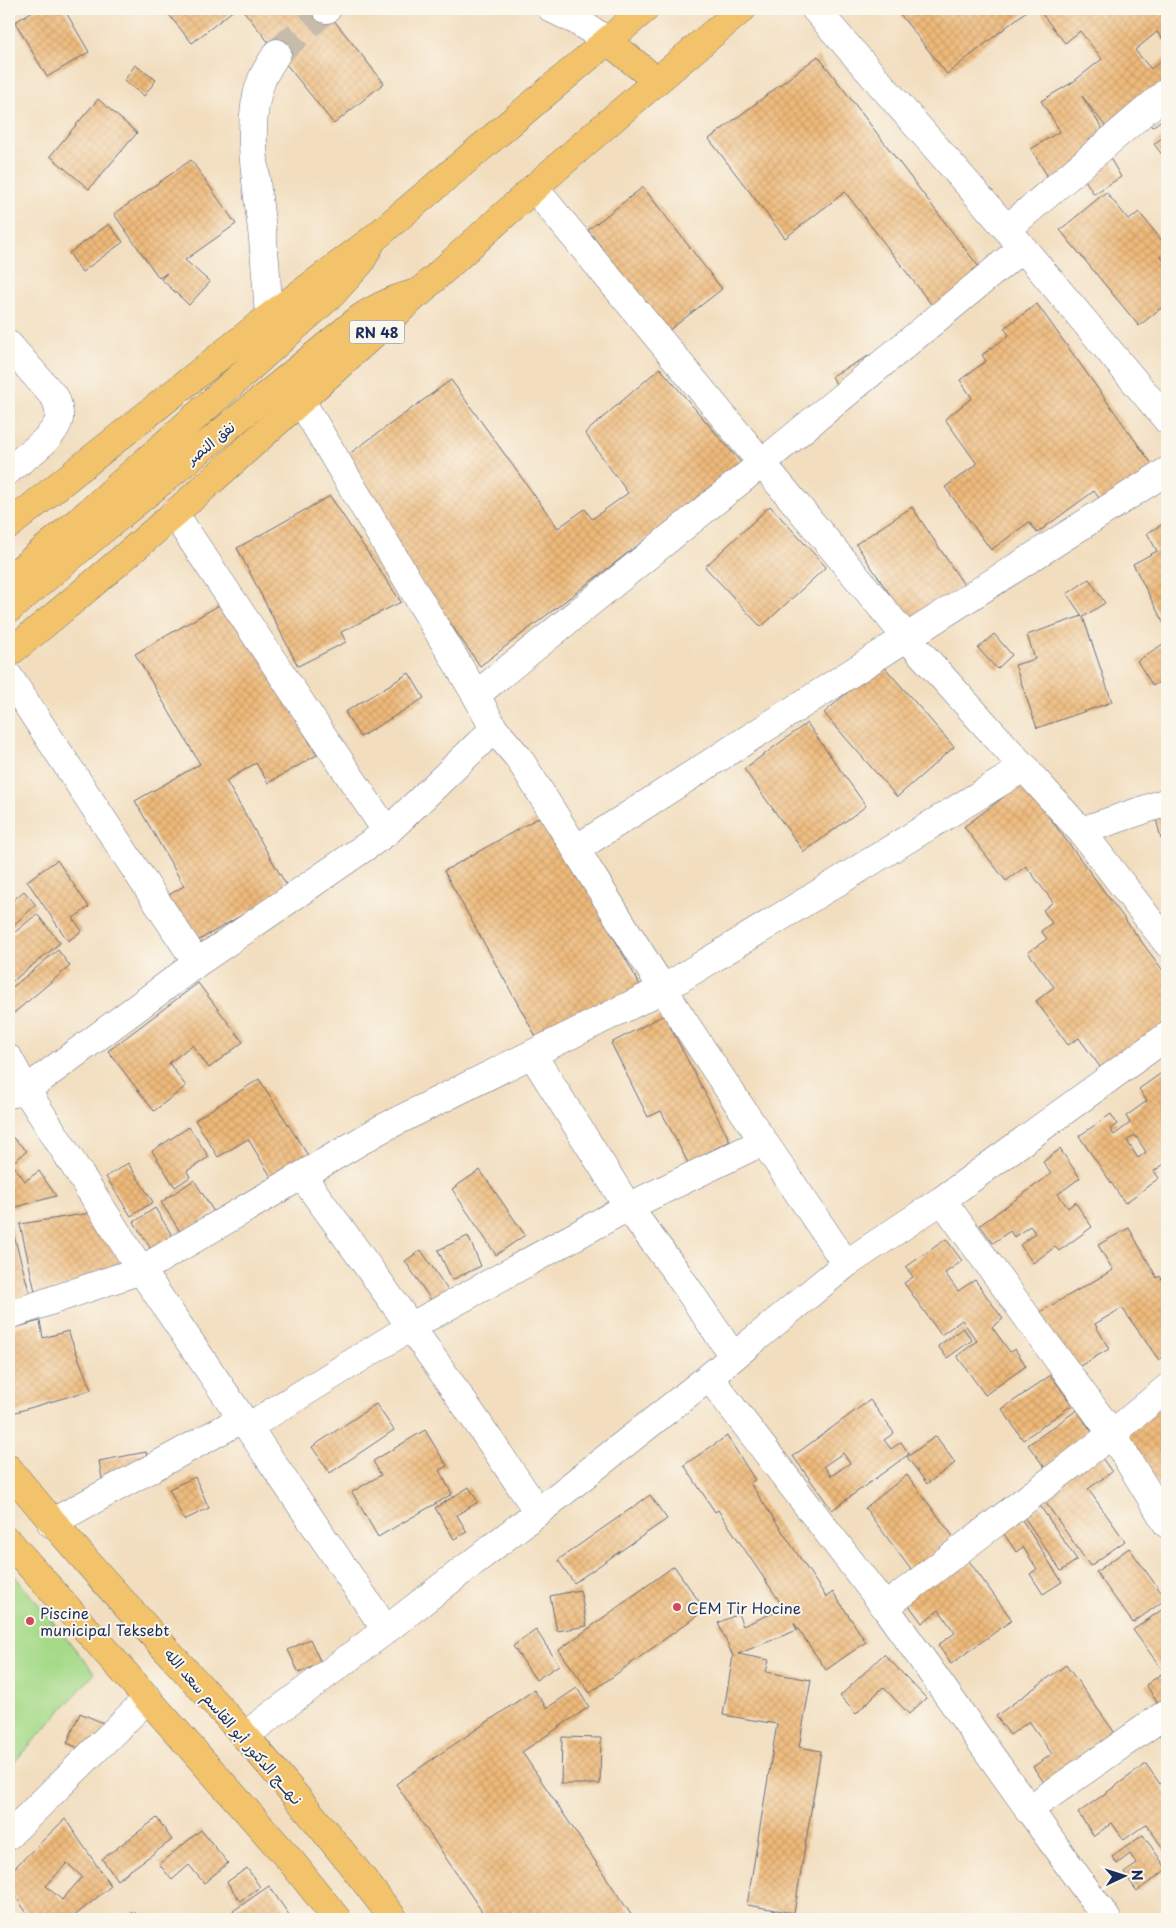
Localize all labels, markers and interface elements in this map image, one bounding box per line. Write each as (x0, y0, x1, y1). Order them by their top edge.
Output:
road number: RN 48 (350, 321, 404, 344)
street label: نفق النصر (179, 415, 240, 470)
place label: CEM Tir Hocine (687, 1596, 801, 1619)
place label: Piscine municipal Teksebt (40, 1601, 169, 1641)
marker: CEM Tir Hocine (671, 1601, 683, 1613)
marker: Piscine municipal Teksebt (24, 1615, 36, 1627)
street label: نـهـــج الدكتور أبو القاسم سعد الله (159, 1643, 308, 1810)
north arrow (1098, 1850, 1148, 1900)
text: N (1127, 1869, 1148, 1881)

